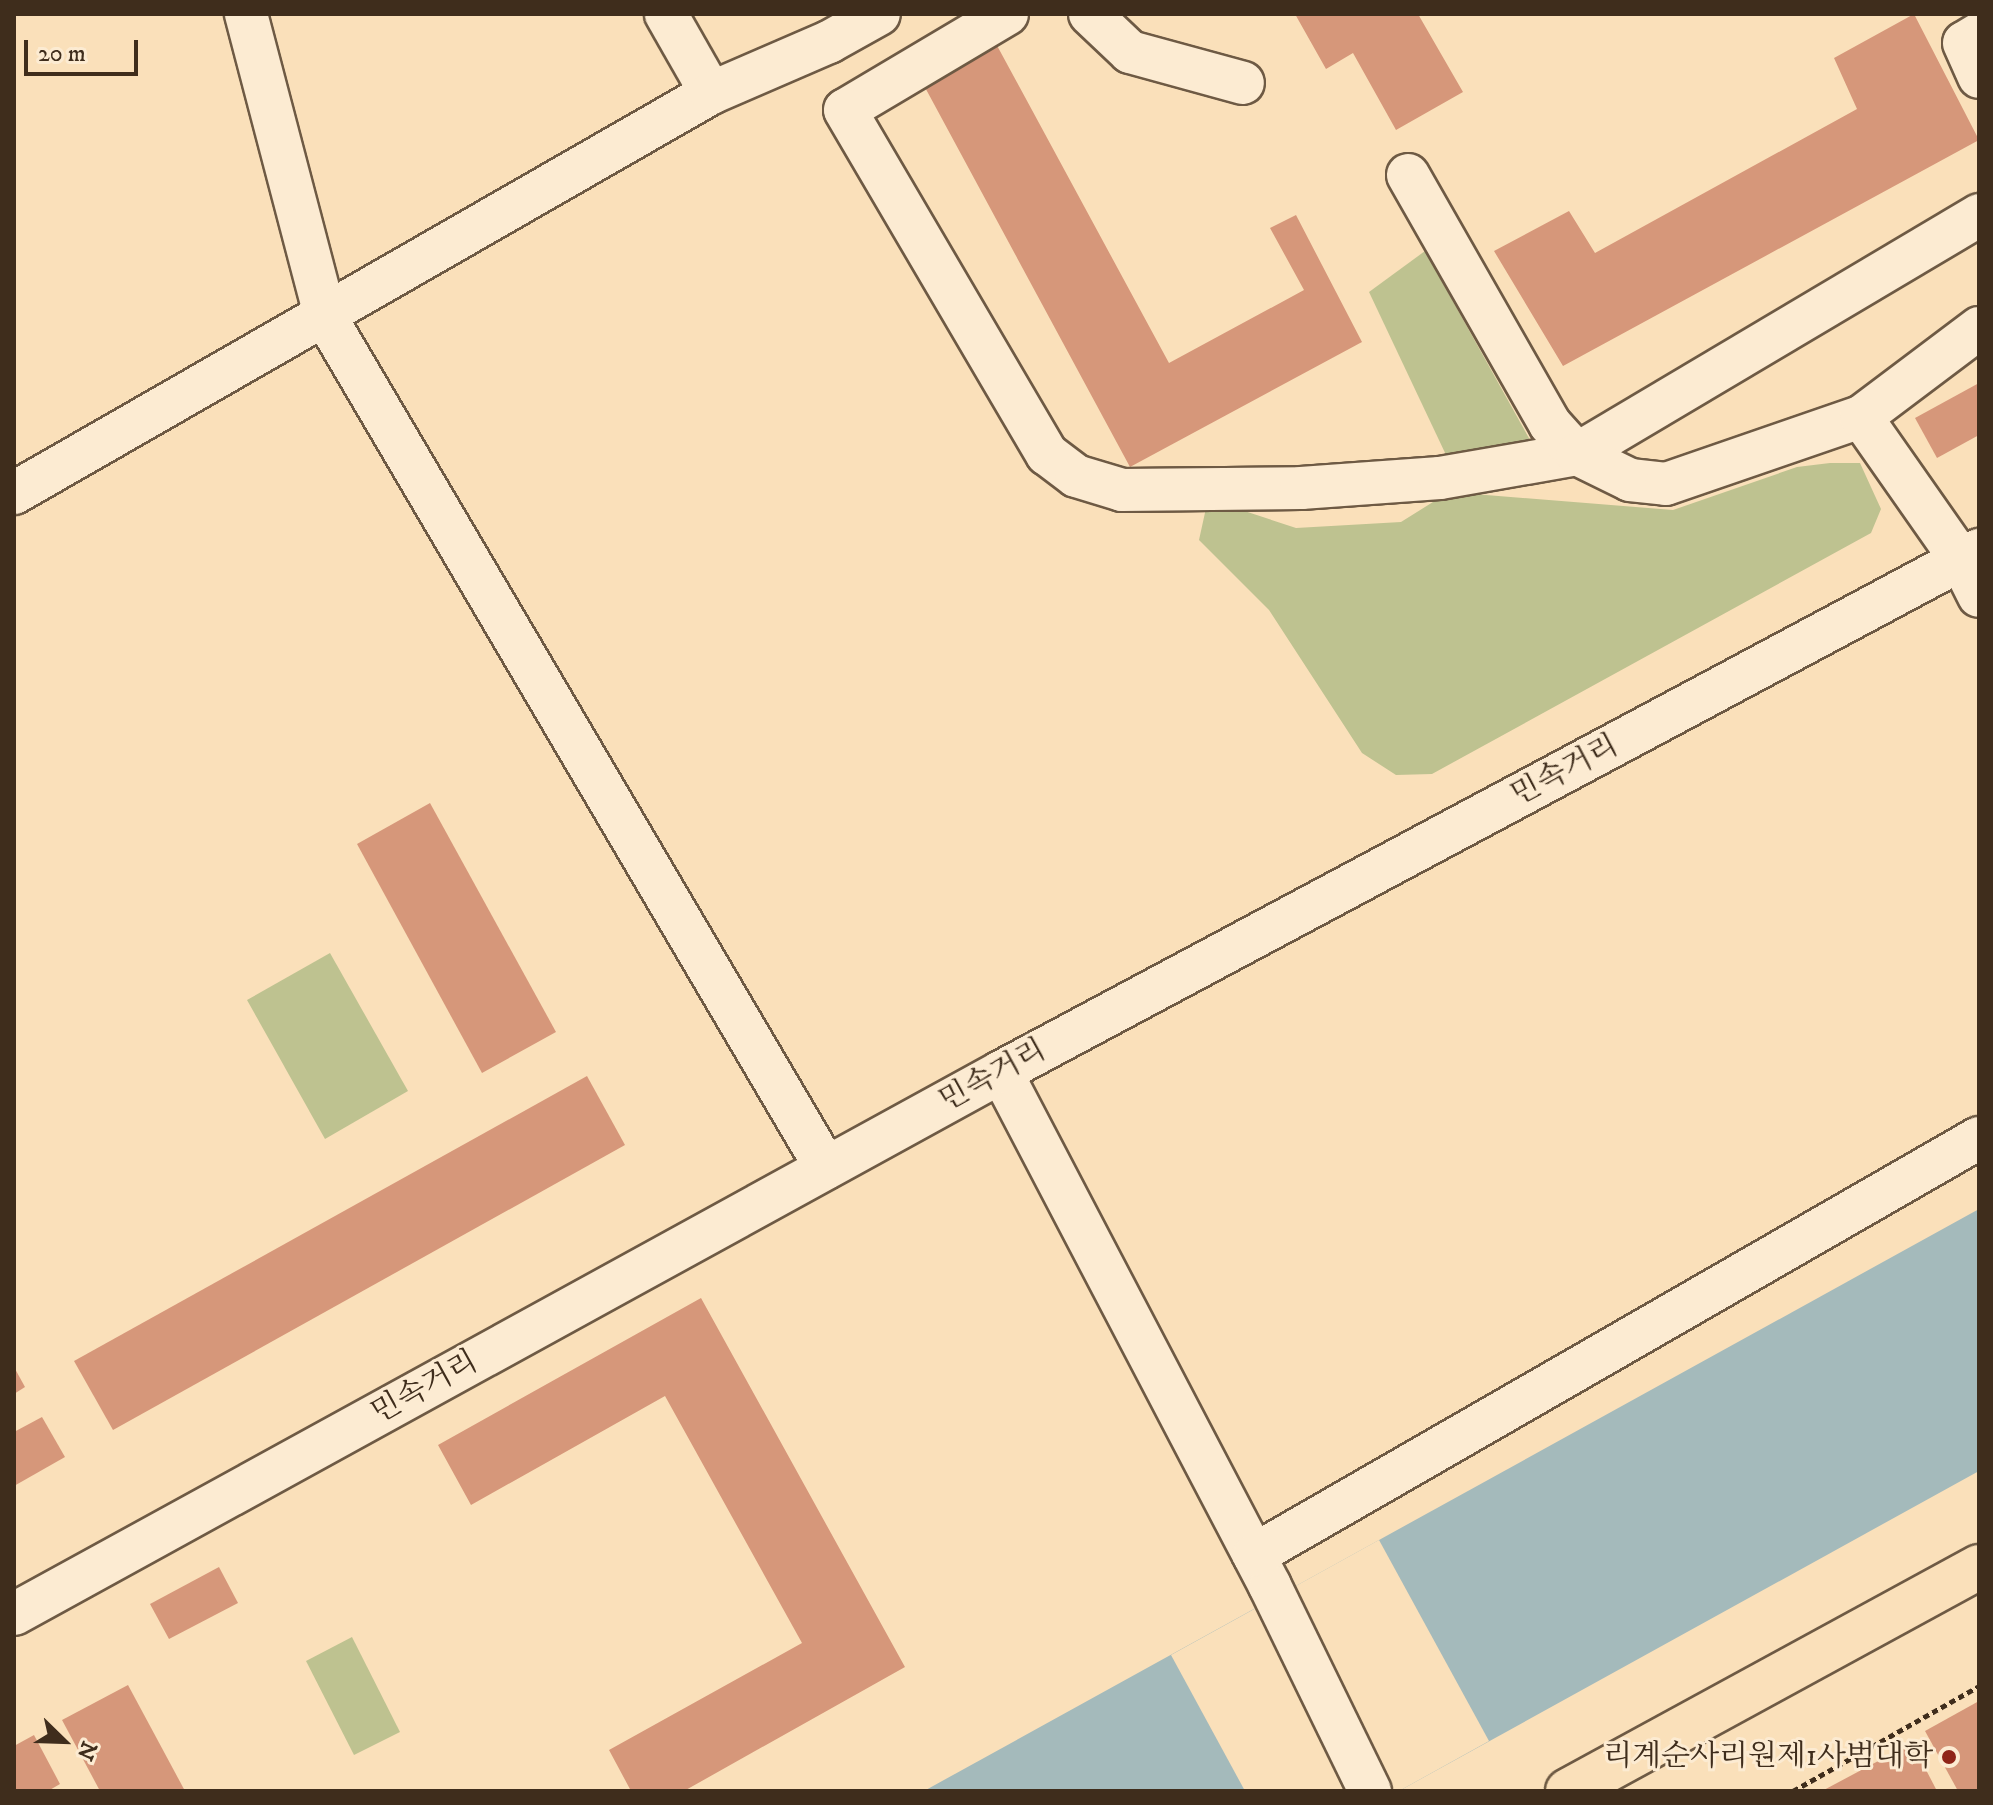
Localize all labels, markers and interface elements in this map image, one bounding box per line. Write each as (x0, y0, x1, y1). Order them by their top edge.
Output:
scale bar (28, 24, 142, 74)
text: 20 m (38, 39, 86, 69)
street label: 민속거리 (1505, 728, 1625, 814)
street label: 민속거리 (934, 1032, 1052, 1120)
street label: 민속거리 (366, 1344, 484, 1432)
north arrow (24, 1701, 104, 1781)
text: N (71, 1737, 103, 1764)
place label: 리계순사리원제1사범대학 (1603, 1739, 1933, 1775)
marker: 리계순사리원제1사범대학 (1940, 1748, 1958, 1766)

